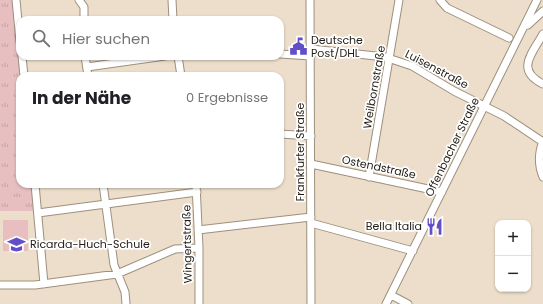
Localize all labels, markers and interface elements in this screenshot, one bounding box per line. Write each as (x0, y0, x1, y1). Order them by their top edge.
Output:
search box (16, 16, 284, 60)
icon: search (30, 27, 52, 49)
text: Hier suchen (62, 28, 150, 49)
place label: Deutsche Post/DHL (311, 32, 363, 61)
public building icon: Deutsche Post/DHL (288, 36, 308, 56)
street label: Weilbornstraße (359, 44, 389, 130)
street label: Luisenstraße (402, 46, 472, 93)
text: In der Nähe (32, 86, 131, 110)
text: 0 Ergebnisse (186, 88, 268, 107)
street label: Offenbacher Straße (421, 95, 483, 199)
street label: Frankfurter Straße (292, 102, 308, 201)
street label: Ostendstraße (341, 151, 418, 183)
street label: Wingertstraße (178, 204, 196, 283)
restaurant icon: Bella Italia (425, 216, 445, 236)
place label: Bella Italia (366, 218, 422, 234)
map controls (495, 220, 531, 292)
button: + (495, 220, 531, 256)
school or university icon: Ricarda-Huch-Schule (7, 234, 27, 254)
place label: Ricarda-Huch-Schule (30, 236, 150, 252)
button: − (495, 256, 531, 292)

